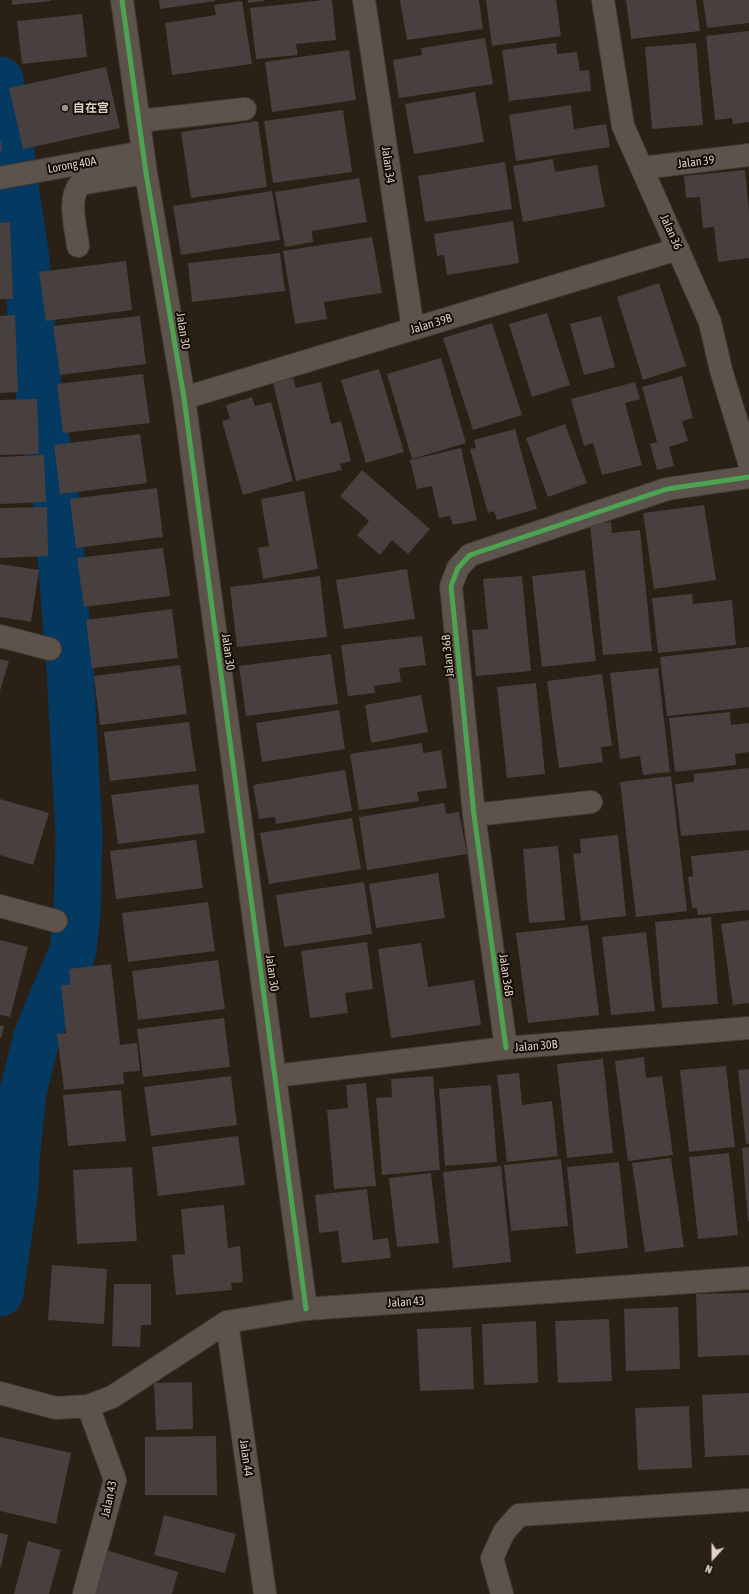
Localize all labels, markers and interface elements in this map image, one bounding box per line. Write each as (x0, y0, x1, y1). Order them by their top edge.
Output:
place label: 自在宫 (73, 101, 109, 115)
marker: 自在宫 (60, 103, 70, 113)
street label: Jalan 34 (378, 146, 398, 184)
street label: Jalan 39 (677, 153, 715, 171)
street label: Lorong 40A (46, 154, 98, 176)
street label: Jalan 36 (657, 212, 685, 252)
street label: Jalan 39B (409, 311, 453, 337)
street label: Jalan 30 (173, 312, 193, 350)
street label: Jalan 30 (218, 633, 238, 671)
street label: Jalan 36B (439, 634, 457, 678)
street label: Jalan 36B (496, 953, 516, 997)
street label: Jalan 30 (262, 954, 282, 992)
street label: Jalan 30B (514, 1037, 558, 1055)
street label: Jalan 43 (387, 1294, 425, 1310)
street label: Jalan 44 (236, 1439, 256, 1477)
street label: Jalan 43 (98, 1479, 120, 1519)
north arrow (693, 1538, 733, 1578)
text: N (704, 1562, 714, 1576)

